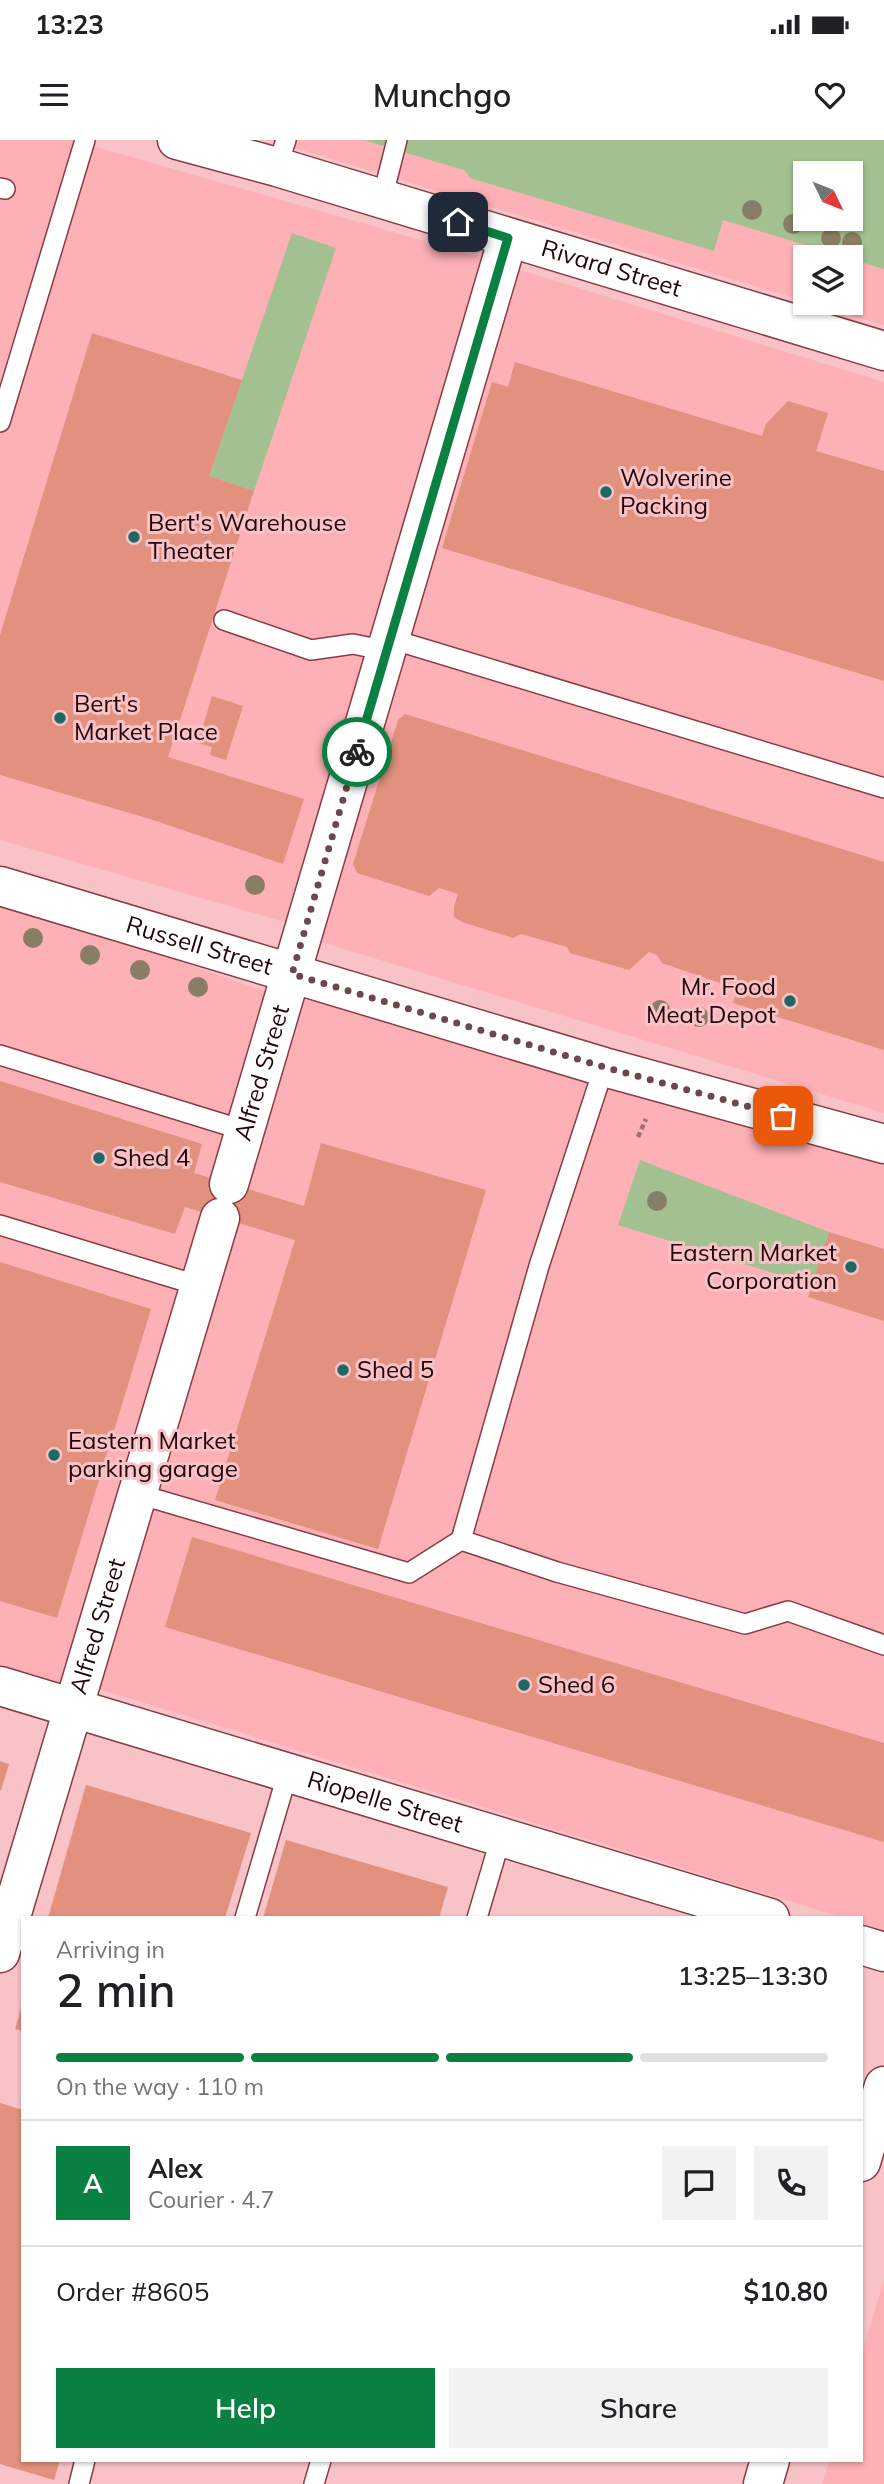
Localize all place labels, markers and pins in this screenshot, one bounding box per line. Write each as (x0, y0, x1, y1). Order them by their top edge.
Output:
pin (428, 192, 488, 252)
place label: Wolverine Packing (620, 462, 732, 520)
marker: Wolverine Packing (598, 484, 614, 500)
place label: Bert's Warehouse Theater (148, 507, 347, 565)
marker: Bert's Warehouse Theater (126, 529, 142, 545)
place label: Bert's Market Place (74, 688, 218, 746)
marker: Bert's Market Place (52, 710, 68, 726)
place label: Mr. Food Meat Depot (646, 971, 776, 1029)
marker: Mr. Food Meat Depot (782, 993, 798, 1009)
pin (753, 1086, 813, 1146)
place label: Shed 4 (113, 1142, 190, 1172)
marker: Shed 4 (91, 1150, 107, 1166)
place label: Eastern Market Corporation (669, 1237, 837, 1295)
marker: Eastern Market Corporation (843, 1259, 859, 1275)
place label: Shed 5 (357, 1354, 434, 1384)
marker: Shed 5 (335, 1362, 351, 1378)
place label: Eastern Market parking garage (68, 1425, 238, 1483)
marker: Eastern Market parking garage (46, 1447, 62, 1463)
place label: Shed 6 (538, 1669, 615, 1699)
marker: Shed 6 (516, 1677, 532, 1693)

